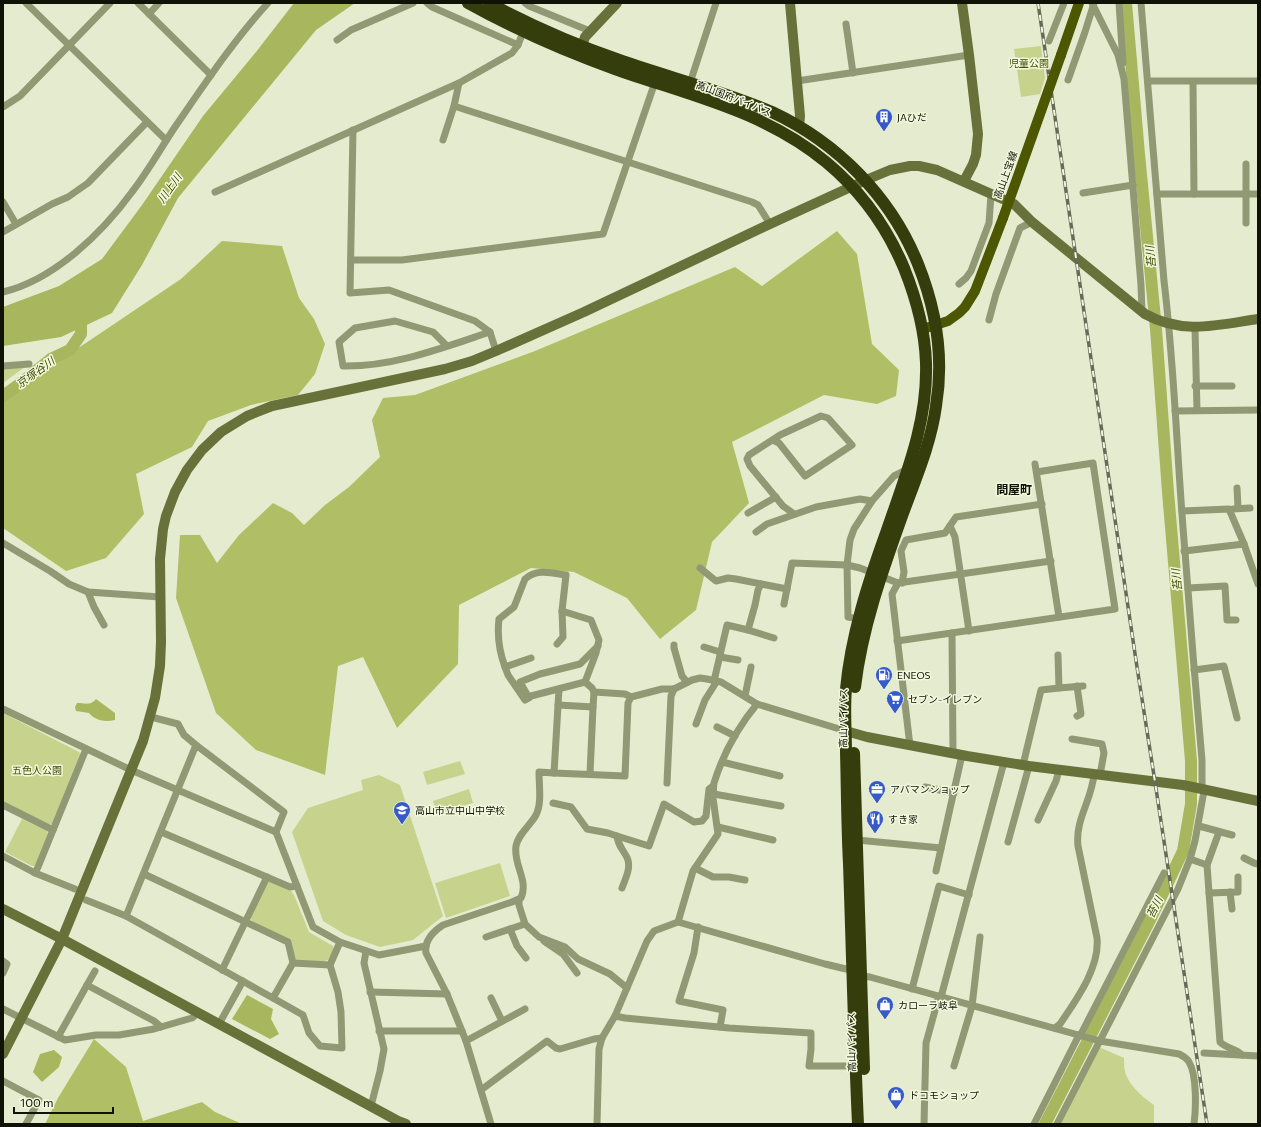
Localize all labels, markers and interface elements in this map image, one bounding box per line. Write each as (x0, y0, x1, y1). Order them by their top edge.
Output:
park label: 児童公園 (1009, 57, 1049, 69)
street label: 高山国府バイパス (695, 78, 773, 118)
building icon: JAひだ (874, 107, 894, 132)
place label: JAひだ (897, 111, 927, 123)
street label: 高山上宝線 (991, 149, 1019, 201)
water label: 川上川 (154, 170, 184, 205)
water label: 苔川 (1142, 244, 1157, 269)
water label: 京塚谷川 (13, 353, 57, 390)
district label: 問屋町 (996, 482, 1032, 496)
water label: 苔川 (1168, 567, 1183, 592)
fuel station icon: ENEOS (874, 665, 894, 690)
place label: ENEOS (897, 669, 931, 681)
street label: 高山バイパス (836, 688, 850, 748)
supermarket icon: セブン-イレブン (885, 689, 905, 714)
place label: セブン-イレブン (908, 693, 982, 705)
park label: 五色人公園 (12, 764, 62, 776)
office icon: アパマンショップ (867, 779, 887, 804)
place label: アパマンショップ (890, 783, 970, 795)
school or university icon: 高山市立中山中学校 (392, 800, 412, 825)
place label: 高山市立中山中学校 (415, 804, 505, 816)
restaurant icon: すき家 (865, 809, 885, 834)
place label: すき家 (888, 813, 918, 825)
water label: 苔川 (1143, 893, 1165, 920)
shop icon: カローラ岐阜 (875, 995, 895, 1020)
place label: カローラ岐阜 (898, 999, 958, 1011)
street label: 高山バイパス (844, 1012, 858, 1072)
shop icon: ドコモショップ (886, 1085, 906, 1110)
scale bar (14, 1089, 113, 1115)
place label: ドコモショップ (909, 1089, 979, 1101)
text: 100 m (20, 1095, 54, 1109)

